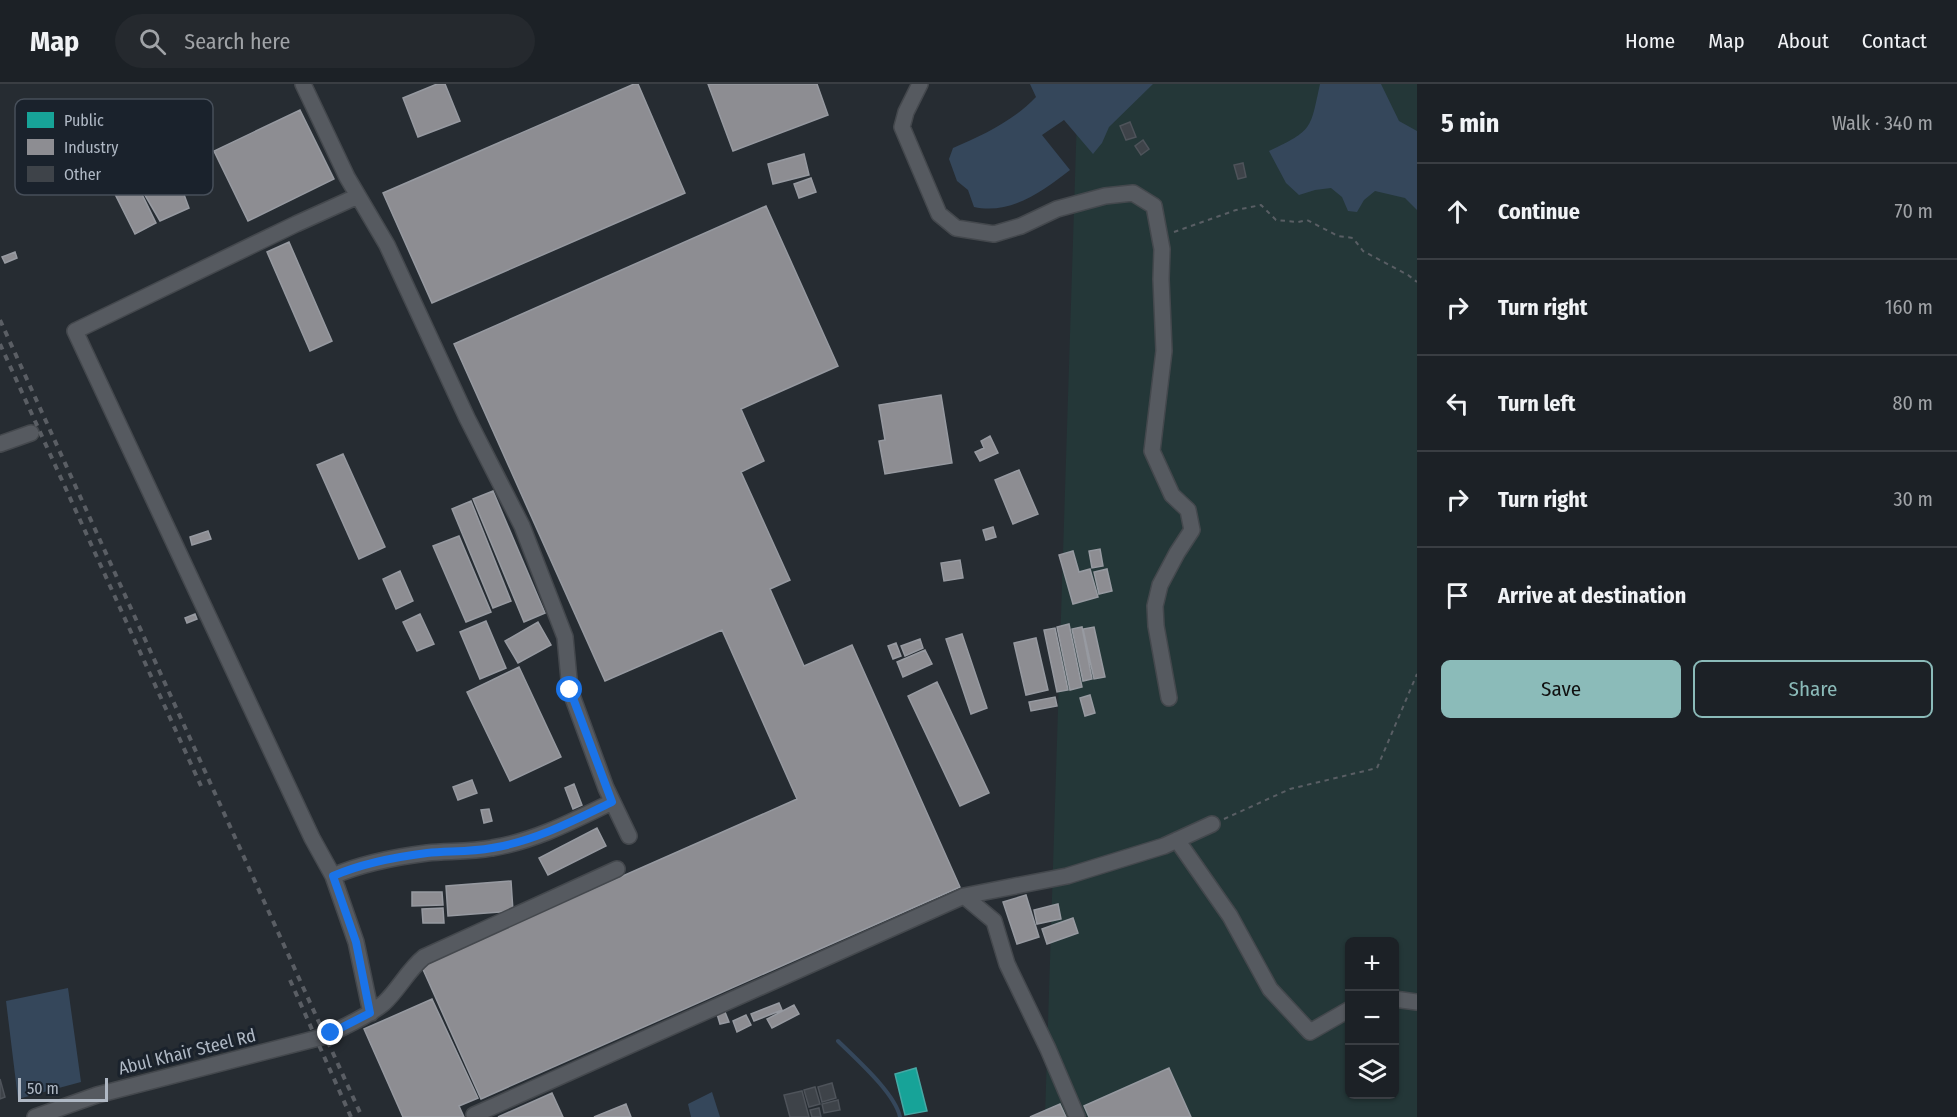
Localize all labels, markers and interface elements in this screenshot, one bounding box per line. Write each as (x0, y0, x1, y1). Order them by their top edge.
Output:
search box (115, 14, 535, 68)
text: Map (30, 25, 79, 58)
icon: search (136, 25, 169, 58)
text: Search here (184, 28, 290, 55)
text: Home (1625, 28, 1675, 54)
text: Map (1708, 28, 1745, 54)
text: About (1778, 28, 1829, 54)
text: Contact (1862, 28, 1927, 54)
legend (15, 99, 213, 195)
text: 5 min (1441, 108, 1499, 139)
text: Public (64, 111, 104, 130)
text: Walk · 340 m (1832, 111, 1933, 135)
text: Industry (64, 138, 119, 157)
text: Other (64, 165, 102, 184)
icon: ahead (1441, 195, 1474, 228)
text: Continue (1498, 198, 1580, 225)
text: 70 m (1895, 199, 1933, 223)
icon: right (1441, 291, 1474, 324)
text: Turn right (1498, 294, 1587, 321)
text: 160 m (1885, 295, 1933, 319)
icon: left (1441, 387, 1474, 420)
text: Turn left (1498, 390, 1576, 417)
text: 80 m (1893, 391, 1933, 415)
icon: right (1441, 483, 1474, 516)
text: Turn right (1498, 486, 1587, 513)
text: 30 m (1893, 487, 1933, 511)
icon: arrive (1441, 579, 1474, 612)
text: Arrive at destination (1498, 582, 1686, 609)
button: Save (1441, 660, 1681, 718)
button: Share (1693, 660, 1933, 718)
route start (556, 676, 582, 702)
map controls (1345, 937, 1399, 1099)
button: + (1345, 937, 1399, 991)
button: − (1345, 991, 1399, 1045)
route end (317, 1019, 343, 1045)
street label: Abul Khair Steel Rd (116, 1024, 258, 1080)
button: layers (1345, 1045, 1399, 1099)
scale bar (18, 1075, 108, 1102)
text: 50 m (27, 1079, 59, 1098)

